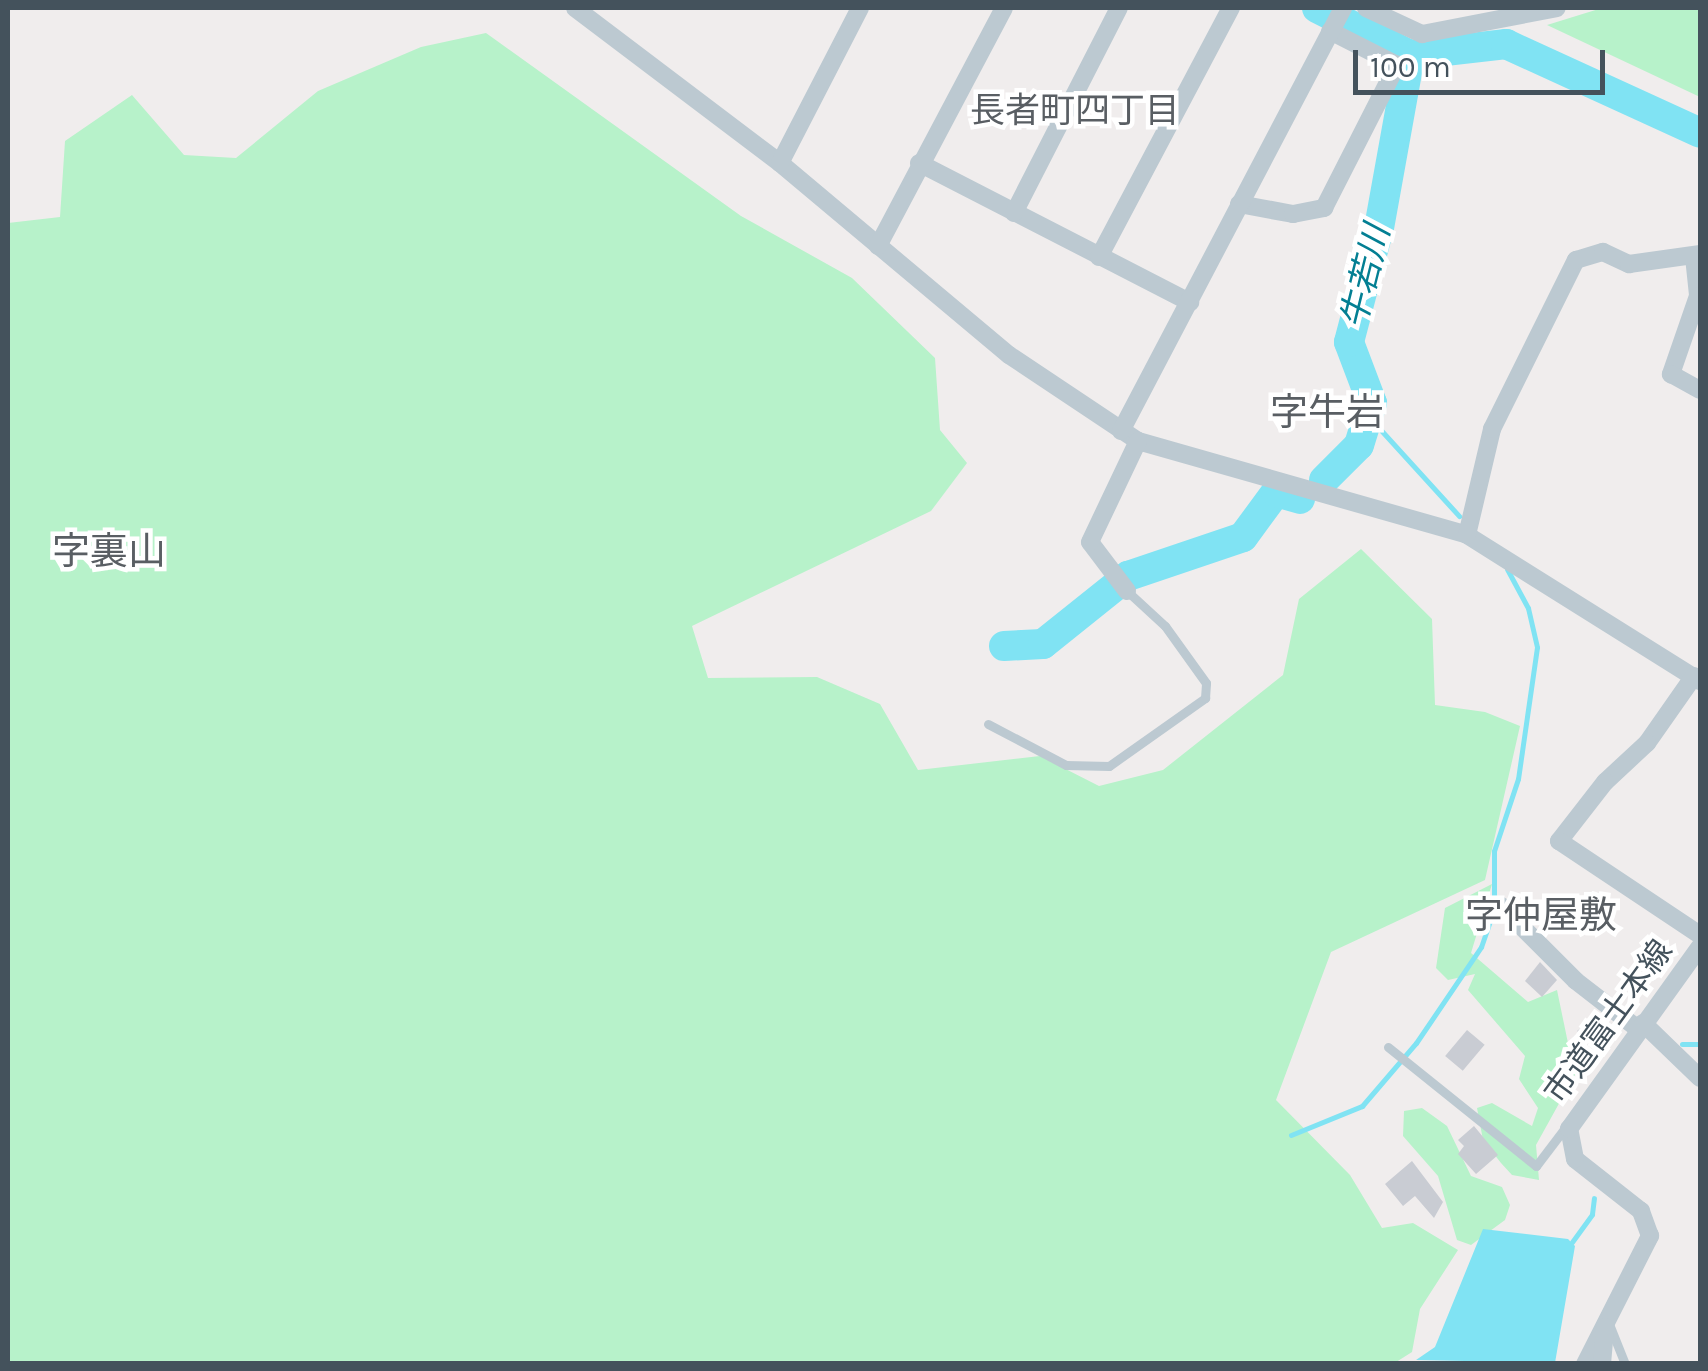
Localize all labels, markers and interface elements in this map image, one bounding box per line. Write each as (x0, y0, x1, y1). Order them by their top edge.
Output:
scale bar (1358, 30, 1610, 92)
text: 100 m (1370, 49, 1451, 85)
district label: 長者町四丁目 (970, 90, 1180, 132)
water label: 牛若川 (1333, 221, 1399, 333)
district label: 字牛岩 (1270, 390, 1384, 436)
district label: 字裏山 (52, 529, 166, 575)
district label: 字仲屋敷 (1465, 893, 1617, 939)
street label: 市道富士本線 (1537, 933, 1681, 1111)

